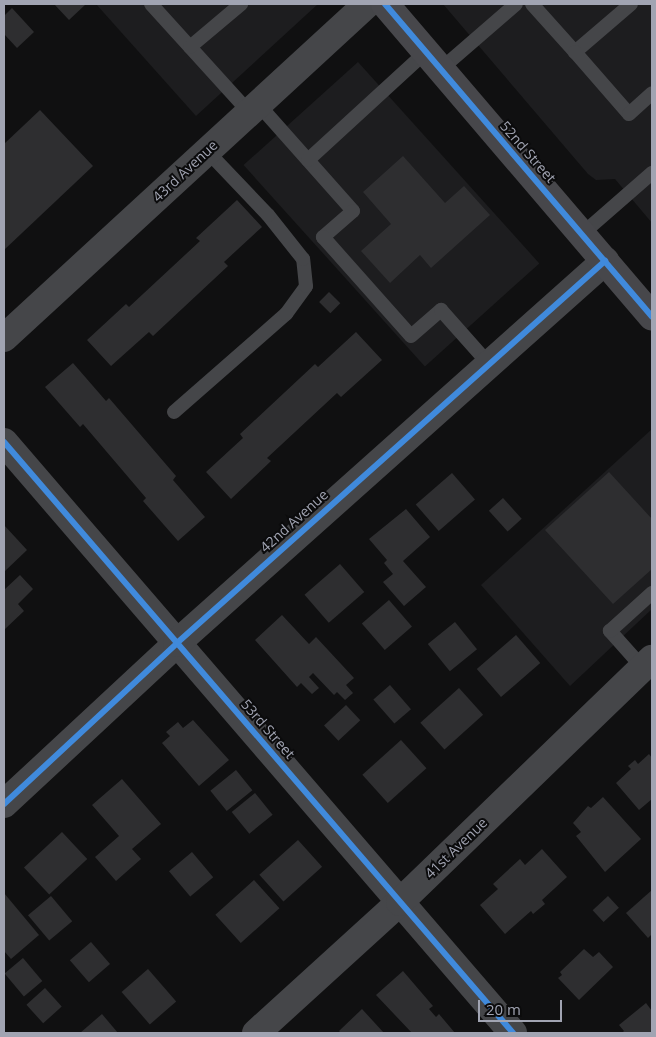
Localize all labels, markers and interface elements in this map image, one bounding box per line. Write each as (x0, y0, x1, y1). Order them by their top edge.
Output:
street label: 52nd Street (497, 118, 559, 186)
street label: 43rd Avenue (149, 137, 221, 205)
street label: 42nd Avenue (257, 486, 331, 556)
street label: 53rd Street (238, 696, 298, 762)
street label: 41st Avenue (421, 814, 491, 882)
scale bar (481, 990, 565, 1022)
text: 20 m (486, 999, 521, 1019)

